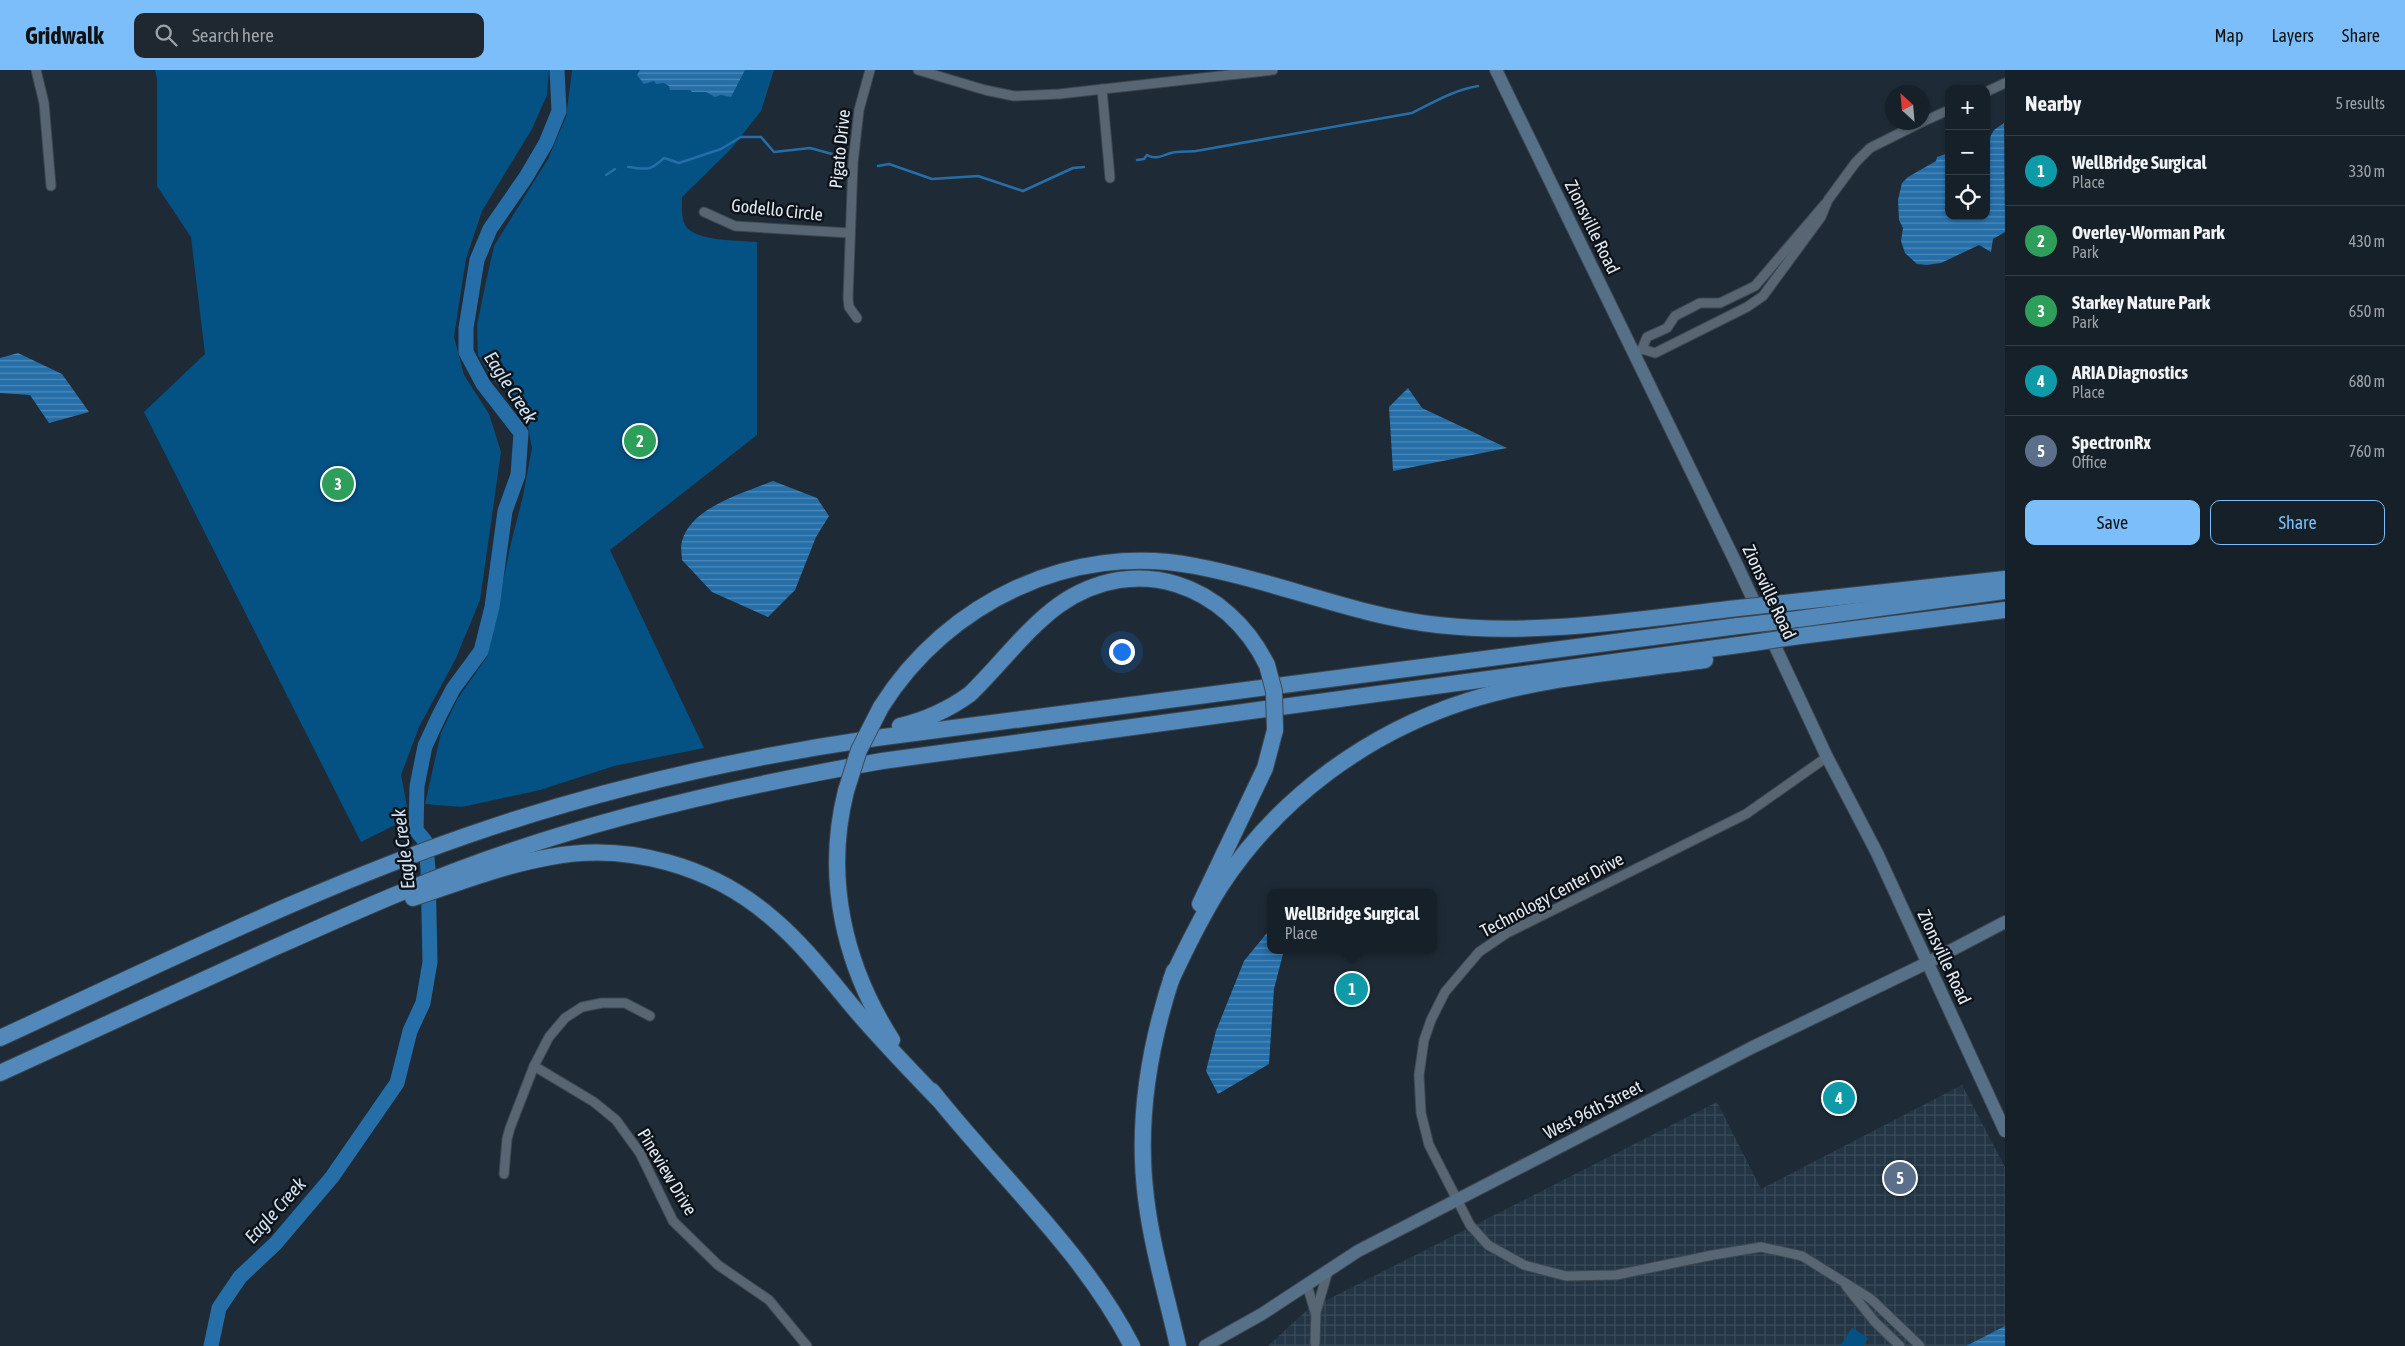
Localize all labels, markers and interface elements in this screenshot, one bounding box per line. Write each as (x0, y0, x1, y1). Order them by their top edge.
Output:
search box (134, 13, 484, 58)
icon: search (152, 21, 180, 49)
text: Gridwalk (25, 22, 104, 49)
text: Search here (192, 24, 274, 46)
text: Map (2214, 25, 2243, 46)
text: Layers (2271, 25, 2314, 46)
text: Share (2342, 25, 2380, 46)
north arrow (1885, 85, 1930, 130)
map controls (1945, 85, 1990, 220)
button: + (1945, 85, 1990, 130)
text: Nearby (2025, 91, 2081, 115)
text: 5 results (2335, 94, 2385, 112)
street label: Pigato Drive (825, 108, 854, 189)
button: − (1945, 130, 1990, 175)
text: WellBridge Surgical (2072, 151, 2207, 173)
text: 1 (2037, 162, 2045, 180)
text: 330 m (2349, 162, 2385, 180)
text: Place (2072, 173, 2105, 191)
button: locate (1945, 175, 1990, 220)
street label: Zionsville Road (1561, 176, 1624, 277)
street label: Godello Circle (730, 194, 824, 225)
text: Overley-Worman Park (2072, 221, 2225, 243)
text: 2 (2037, 232, 2045, 250)
text: 430 m (2349, 232, 2385, 250)
text: Park (2072, 243, 2099, 261)
text: Starkey Nature Park (2072, 291, 2210, 313)
text: 3 (2037, 302, 2045, 320)
text: 650 m (2349, 302, 2385, 320)
text: Park (2072, 313, 2099, 331)
water label: Eagle Creek (480, 347, 543, 427)
text: ARIA Diagnostics (2072, 361, 2188, 383)
text: 4 (2037, 372, 2045, 390)
text: 680 m (2349, 372, 2385, 390)
text: Place (2072, 383, 2105, 401)
pin: 2 (624, 422, 656, 460)
text: SpectronRx (2072, 431, 2151, 453)
text: 5 (2037, 442, 2045, 460)
text: 760 m (2349, 442, 2385, 460)
text: Office (2072, 453, 2107, 471)
pin: 3 (322, 465, 354, 503)
button: Save (2025, 500, 2200, 545)
button: Share (2210, 500, 2385, 545)
street label: Zionsville Road (1738, 541, 1800, 642)
your location (1109, 639, 1135, 665)
water label: Eagle Creek (387, 807, 419, 890)
street label: Technology Center Drive (1477, 848, 1627, 941)
popup (1267, 889, 1437, 954)
text: WellBridge Surgical (1285, 902, 1419, 924)
street label: Zionsville Road (1913, 906, 1975, 1007)
text: Place (1285, 924, 1317, 942)
pin: 1 (1336, 970, 1368, 1008)
street label: West 96th Street (1540, 1076, 1645, 1143)
pin: 4 (1823, 1079, 1855, 1117)
street label: Pineview Drive (633, 1125, 701, 1219)
pin: 5 (1884, 1159, 1916, 1197)
water label: Eagle Creek (240, 1172, 311, 1247)

